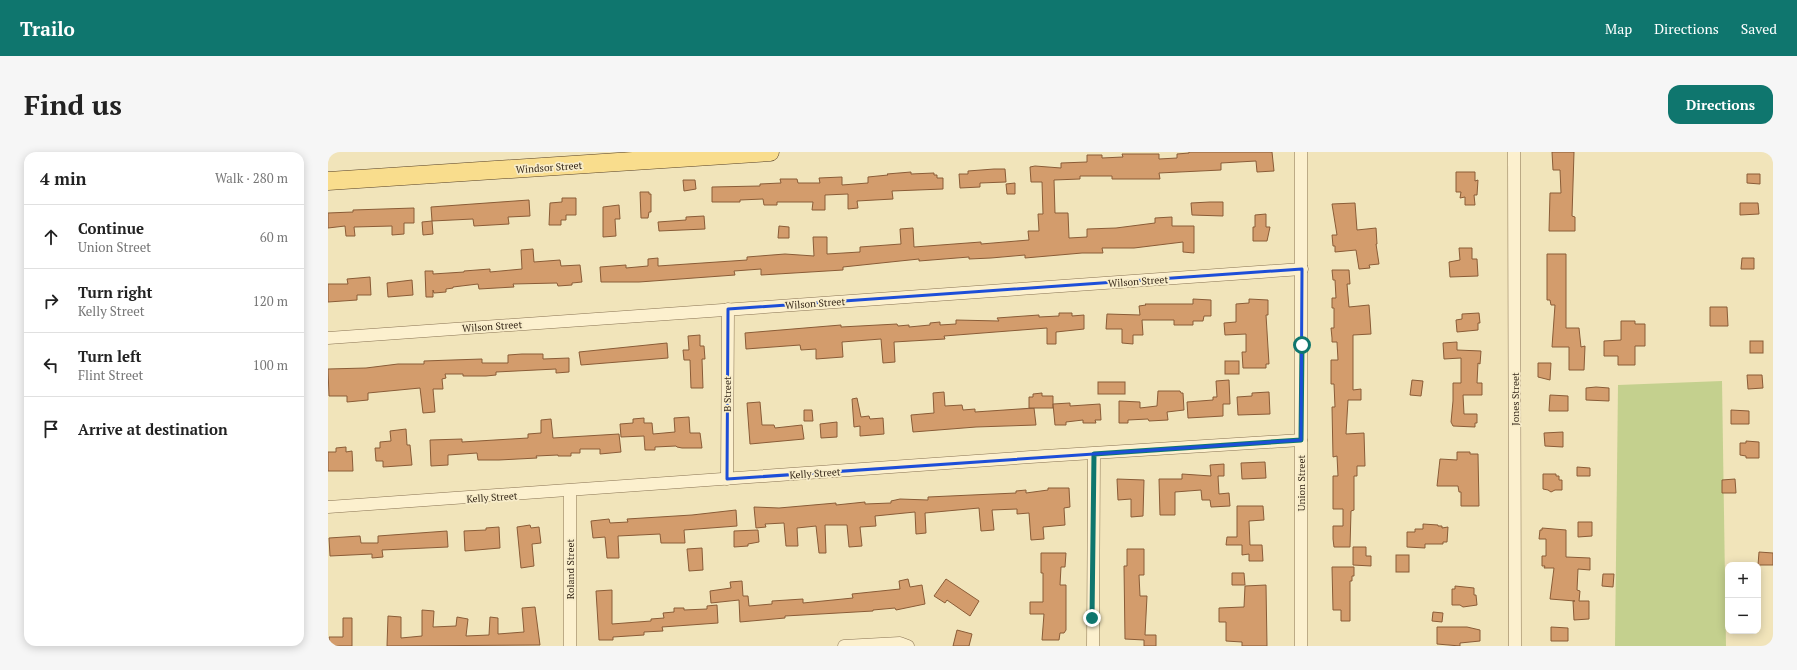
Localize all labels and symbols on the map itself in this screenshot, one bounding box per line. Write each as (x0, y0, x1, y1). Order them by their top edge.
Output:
street label: Windsor Street (515, 159, 583, 176)
street label: Wilson Street (1108, 273, 1169, 290)
street label: Wilson Street (785, 295, 846, 312)
street label: Wilson Street (462, 318, 523, 335)
route start (1293, 336, 1311, 354)
street label: Jones Street (1509, 372, 1522, 426)
street label: B Street (721, 376, 734, 412)
street label: Union Street (1295, 455, 1308, 511)
street label: Kelly Street (789, 465, 841, 482)
street label: Kelly Street (466, 489, 518, 506)
street label: Roland Street (564, 539, 577, 599)
route end (1083, 609, 1101, 627)

